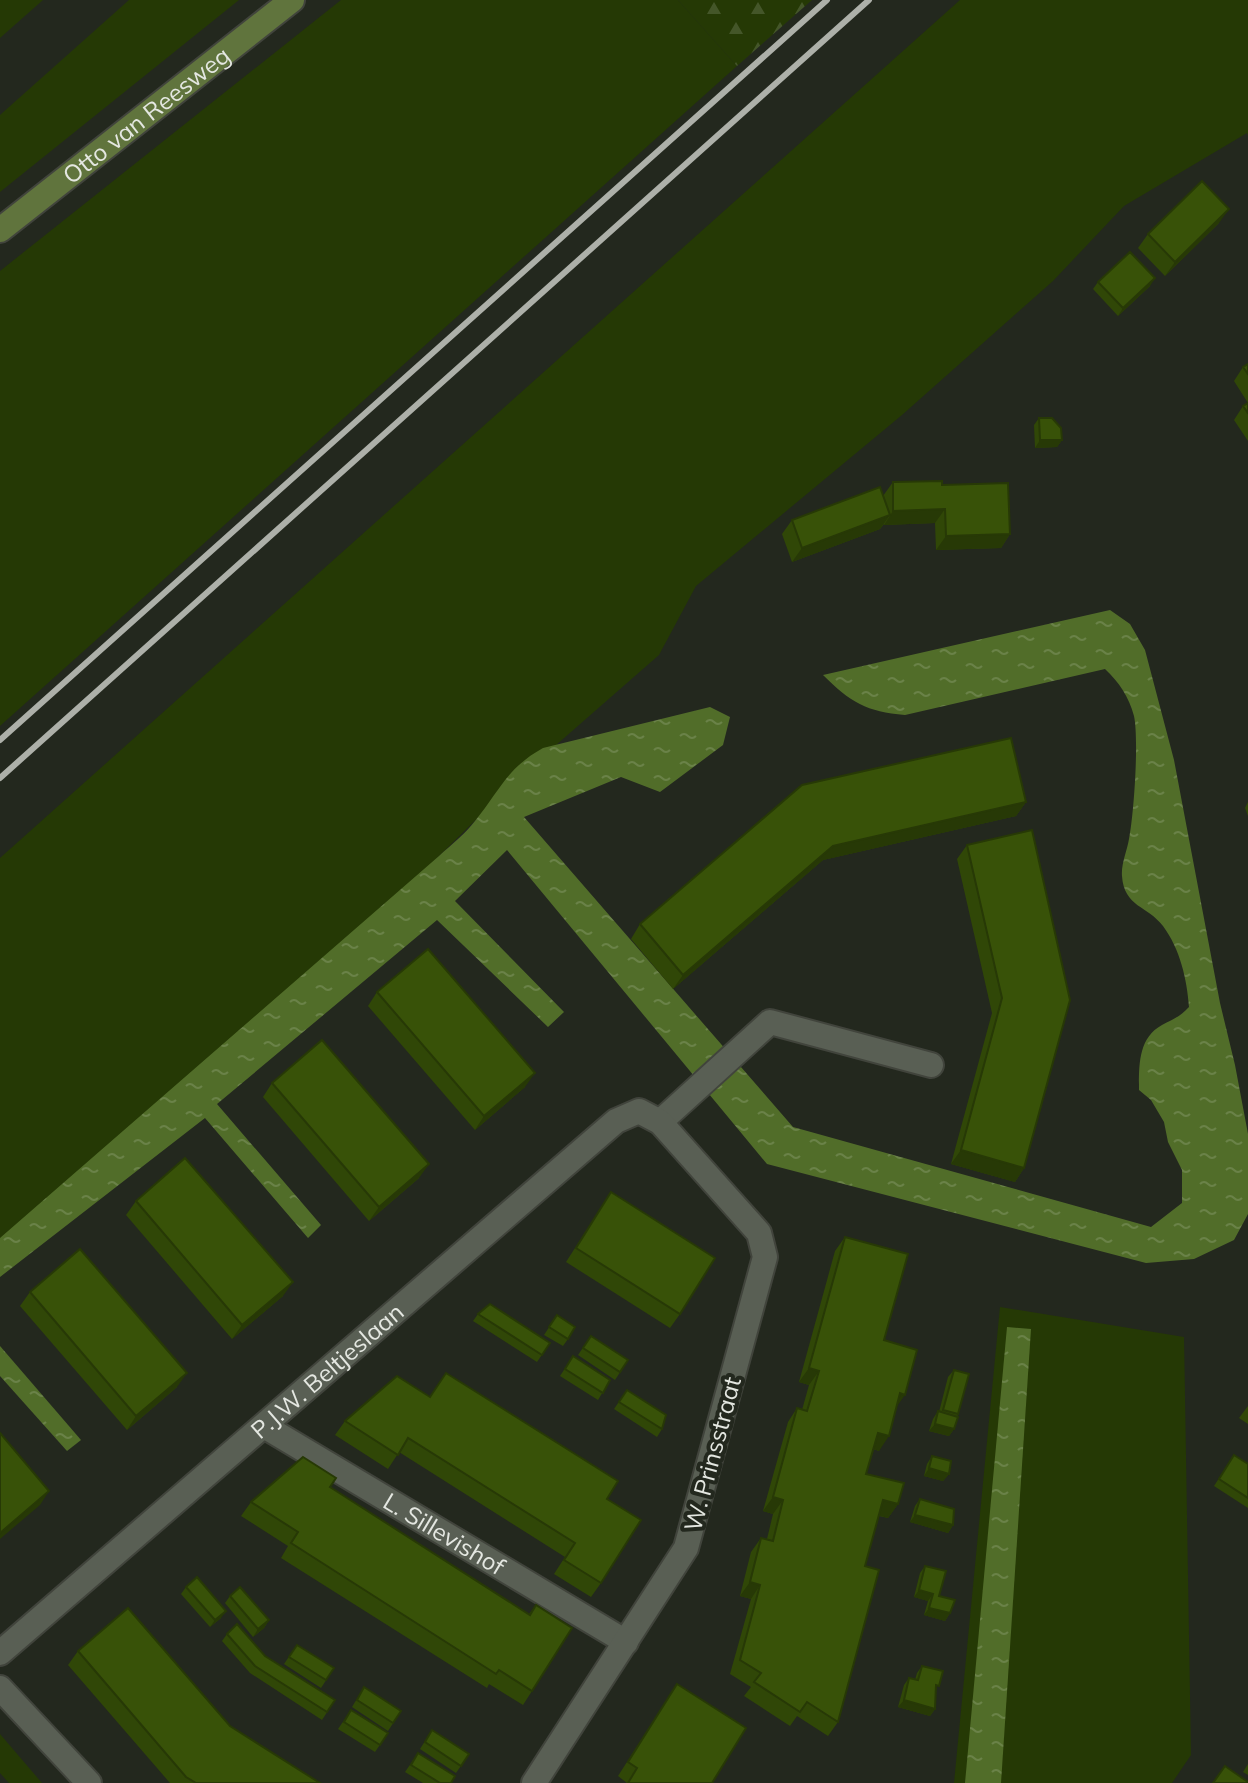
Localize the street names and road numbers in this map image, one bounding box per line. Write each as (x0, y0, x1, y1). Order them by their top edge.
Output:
street label: Otto van Reesweg (56, 40, 236, 190)
street label: P.J.W. Beltjeslaan (244, 1296, 410, 1445)
street label: W. Prinsstraat (677, 1373, 747, 1535)
street label: L. Sillevishof (378, 1486, 511, 1582)

